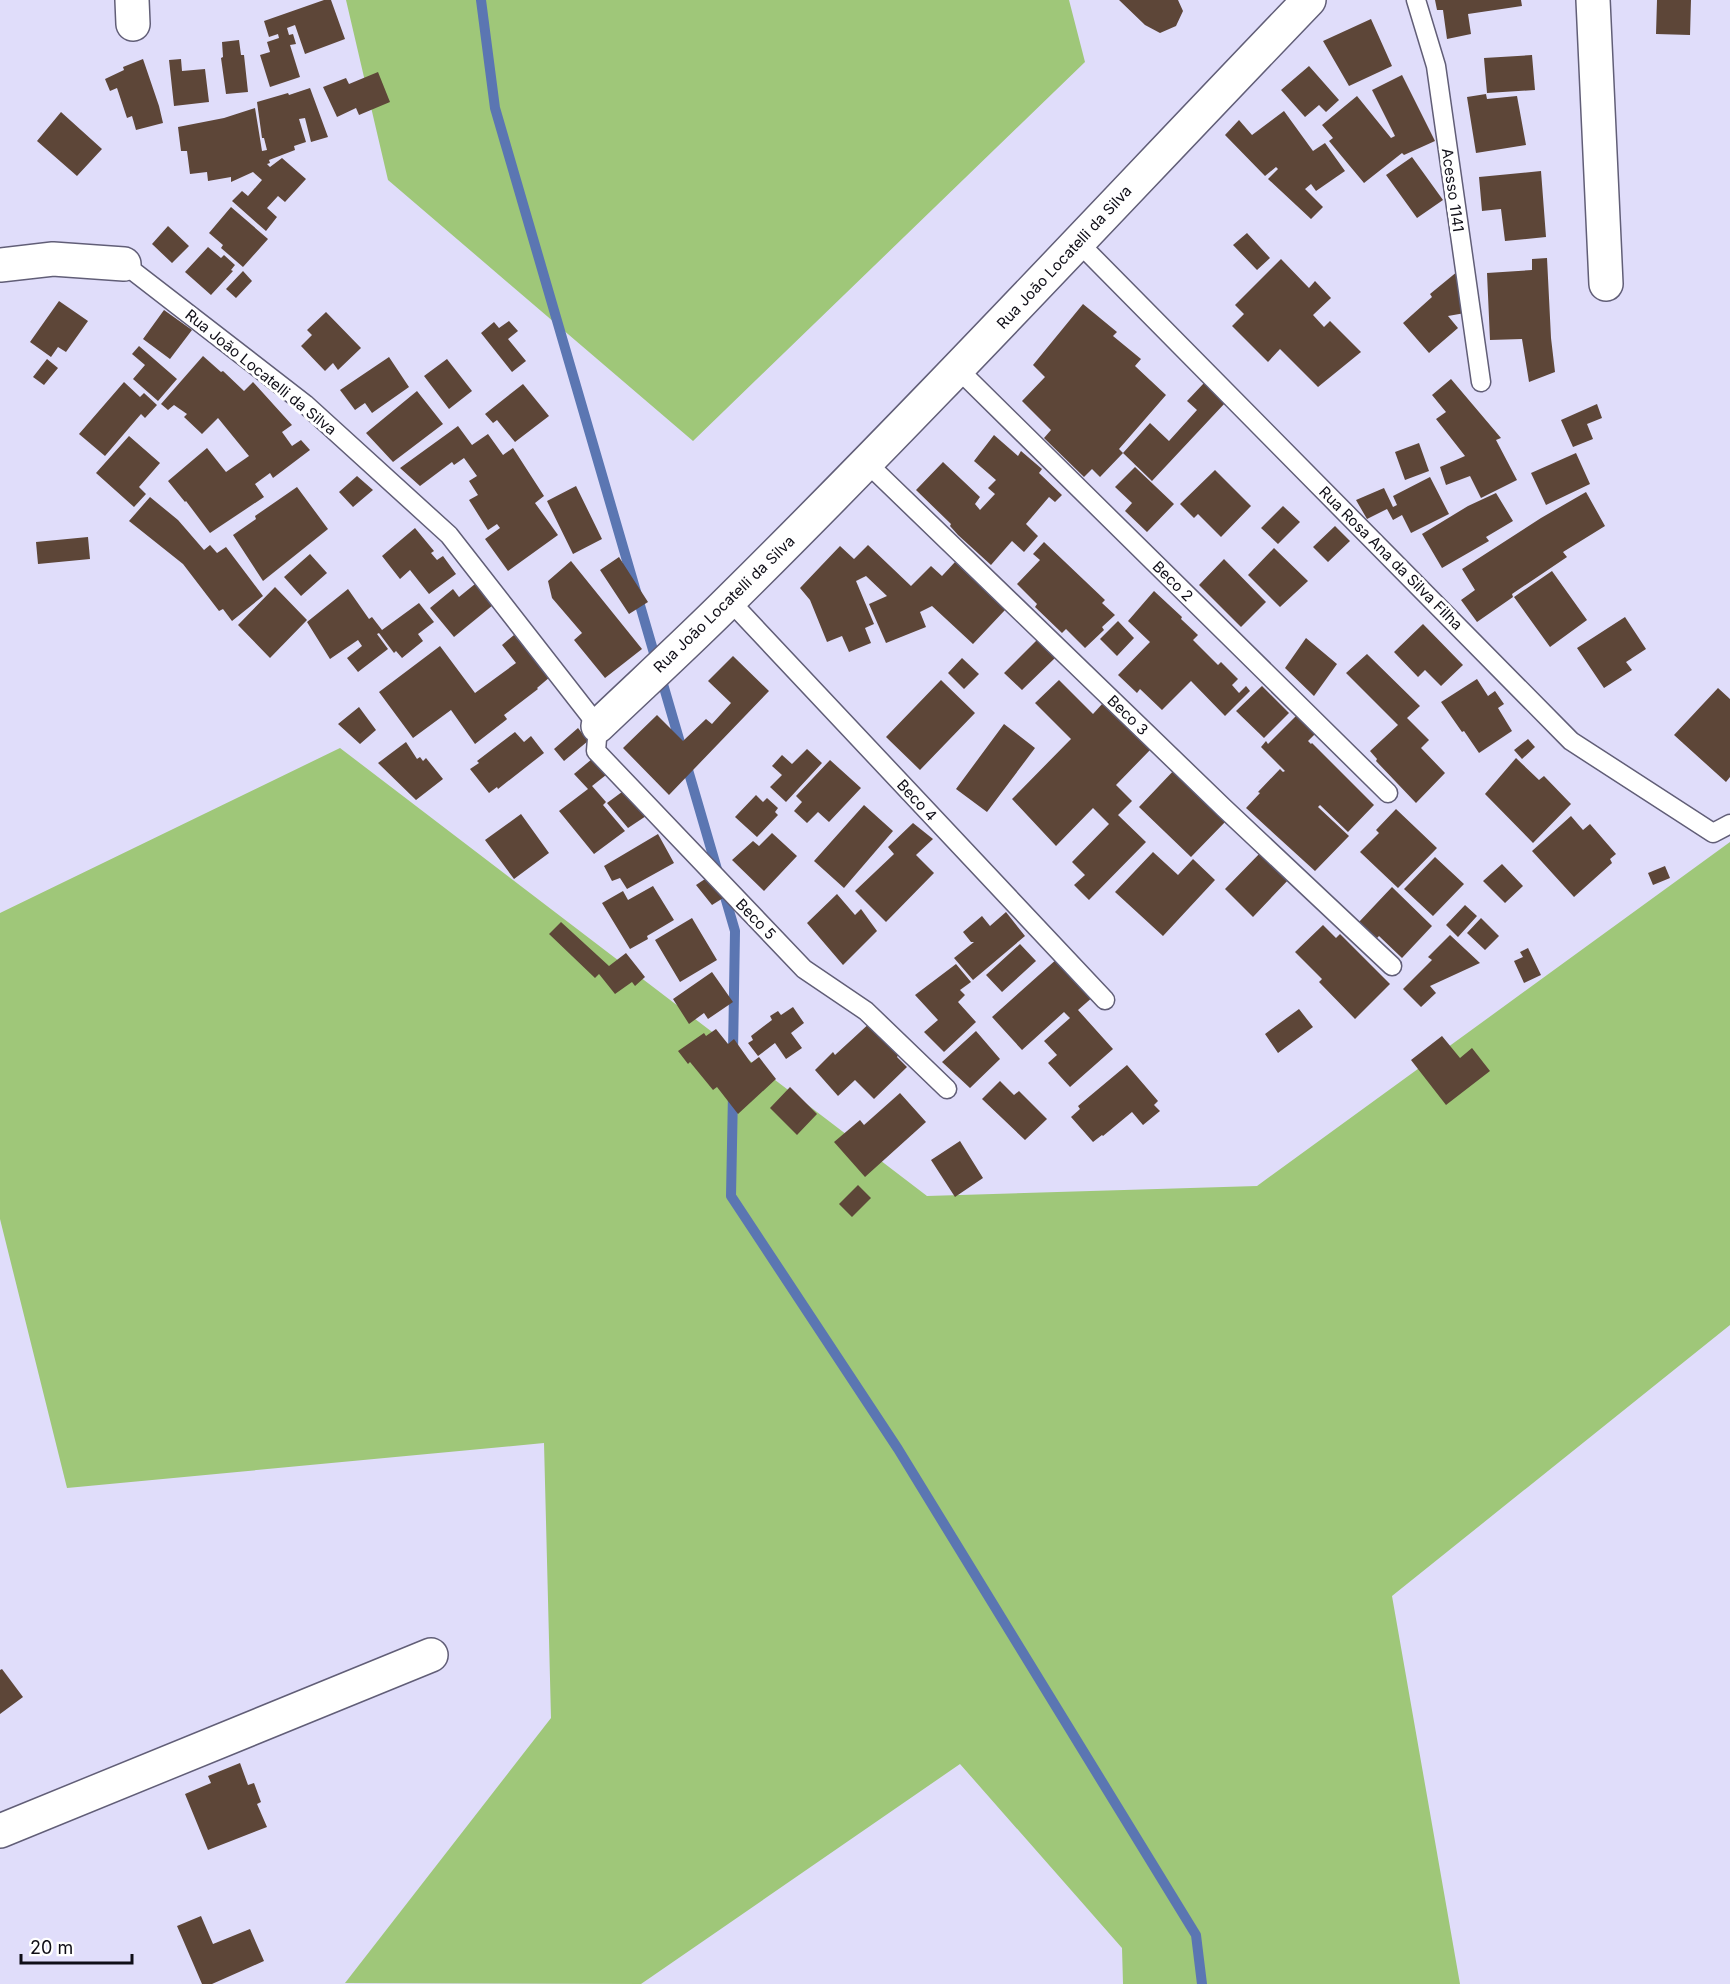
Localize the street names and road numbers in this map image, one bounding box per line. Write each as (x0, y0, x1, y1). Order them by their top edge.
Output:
street label: Acesso 1141 (1438, 147, 1468, 233)
street label: Rua João Locatelli da Silva (992, 181, 1136, 333)
street label: Rua João Locatelli da Silva (181, 305, 341, 439)
street label: Rua Rosa Ana da Silva Filha (1315, 482, 1467, 634)
street label: Rua João Locatelli da Silva (649, 531, 799, 677)
street label: Beco 2 (1149, 557, 1197, 605)
street label: Beco 3 (1104, 691, 1152, 739)
street label: Beco 4 (893, 775, 941, 825)
street label: Beco 5 (732, 895, 780, 943)

